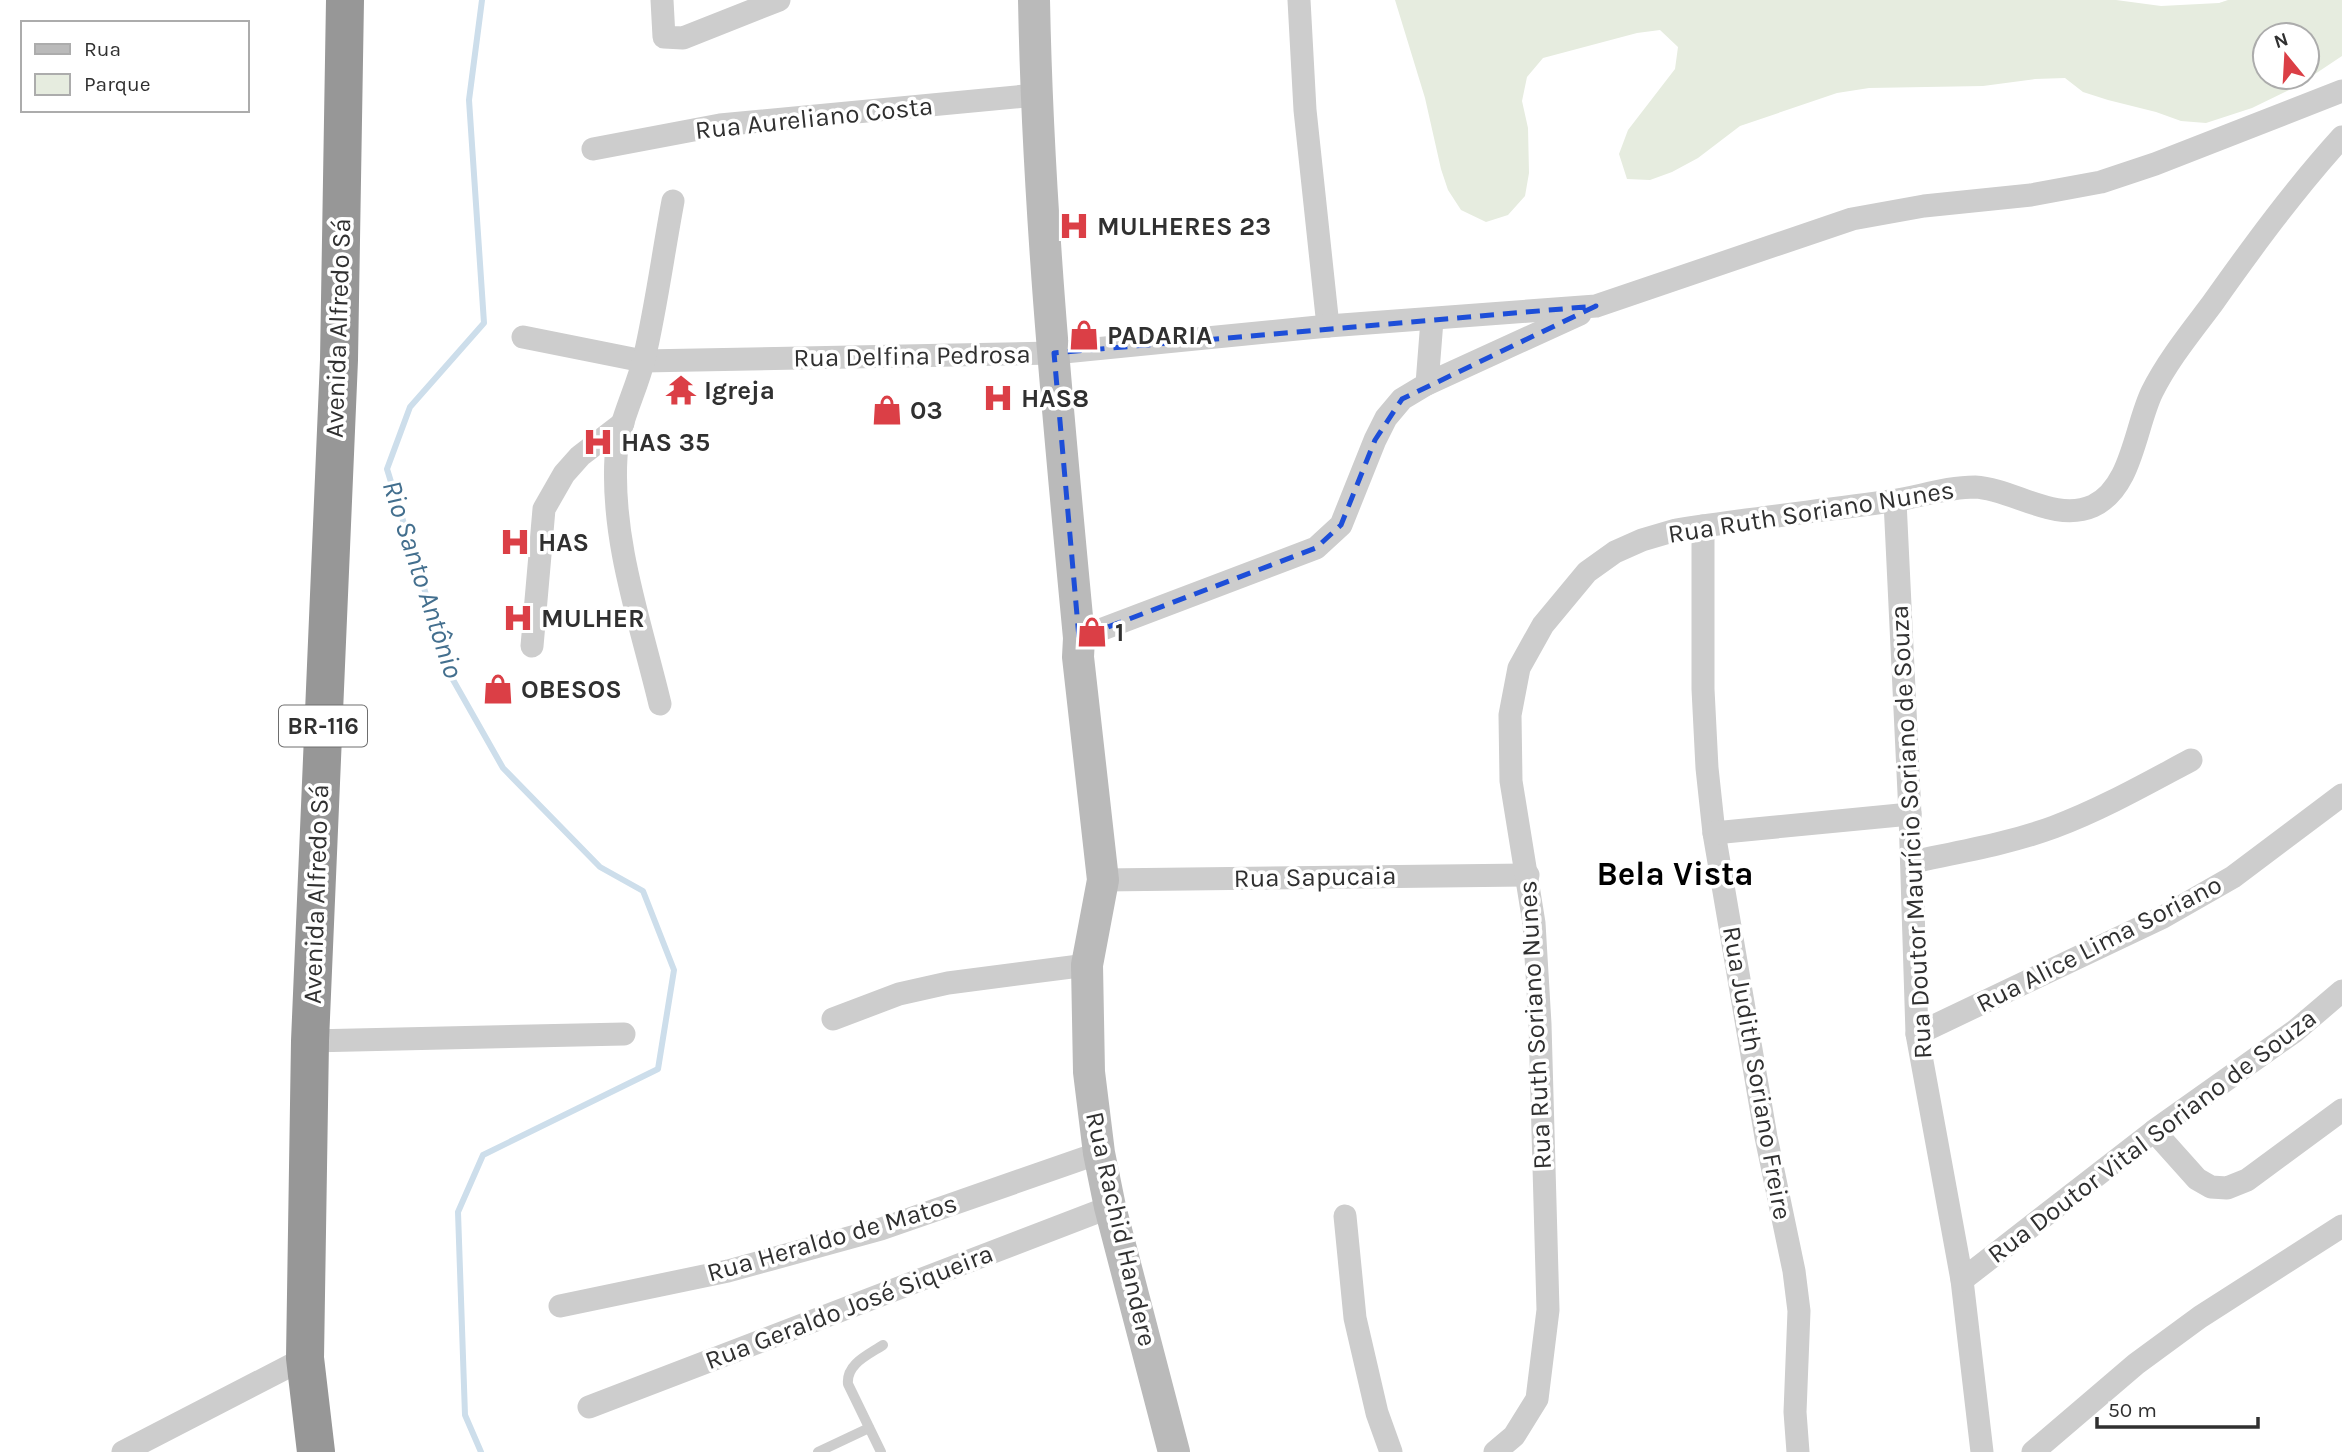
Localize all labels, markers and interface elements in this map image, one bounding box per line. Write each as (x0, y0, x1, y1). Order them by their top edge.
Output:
legend (21, 21, 248, 112)
north arrow (2251, 21, 2321, 91)
text: N (2271, 28, 2291, 53)
text: Rua (84, 37, 121, 61)
text: Parque (84, 72, 151, 96)
street label: Rua Aureliano Costa (694, 90, 934, 146)
hospital icon: MULHERES 23 (1057, 209, 1091, 243)
place label: MULHERES 23 (1097, 211, 1271, 242)
street label: Avenida Alfredo Sá (319, 218, 357, 438)
shop icon: PADARIA (1067, 318, 1101, 352)
place label: PADARIA (1107, 320, 1212, 351)
street label: Rua Delfina Pedrosa (793, 338, 1031, 374)
temple icon: Igreja (664, 373, 698, 407)
place label: Igreja (704, 375, 775, 406)
hospital icon: HAS8 (981, 381, 1015, 415)
place label: HAS8 (1021, 383, 1089, 414)
shop icon: 03 (870, 393, 904, 427)
place label: 03 (910, 395, 943, 426)
hospital icon: HAS 35 (581, 425, 615, 459)
place label: HAS 35 (621, 427, 710, 458)
street label: Rua Ruth Soriano Nunes (1666, 474, 1956, 550)
water label: Rio Santo Antônio (376, 476, 471, 682)
hospital icon: HAS (498, 525, 532, 559)
place label: HAS (538, 527, 589, 558)
hospital icon: MULHER (501, 601, 535, 635)
place label: MULHER (541, 603, 645, 634)
street label: Rua Doutor Maurício Soriano de Souza (1884, 604, 1938, 1060)
shop icon: 1 (1075, 615, 1109, 649)
place label: 1 (1115, 617, 1124, 648)
shop icon: OBESOS (481, 672, 515, 706)
place label: OBESOS (521, 674, 622, 705)
road number: BR-116 (279, 706, 367, 746)
street label: Avenida Alfredo Sá (297, 784, 335, 1004)
district label: Bela Vista (1596, 855, 1754, 893)
street label: Rua Sapucaia (1233, 860, 1397, 894)
street label: Rua Alice Lima Soriano (1971, 869, 2227, 1019)
street label: Rua Ruth Soriano Nunes (1512, 880, 1558, 1170)
street label: Rua Judith Soriano Freire (1716, 924, 1798, 1222)
street label: Rua Doutor Vital Soriano de Souza (1982, 1002, 2322, 1270)
street label: Rua Rachid Handere (1079, 1109, 1163, 1349)
street label: Rua Heraldo de Matos (703, 1187, 961, 1289)
street label: Rua Geraldo José Siqueira (701, 1238, 997, 1376)
scale bar (2097, 1386, 2258, 1430)
text: 50 m (2108, 1398, 2157, 1422)

